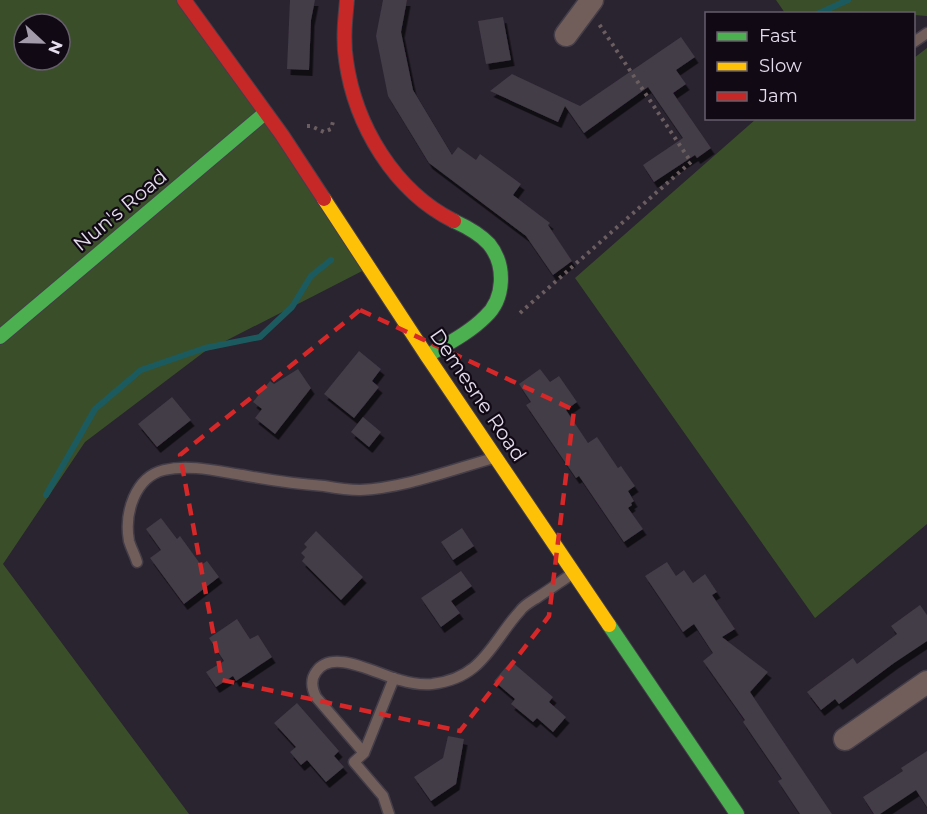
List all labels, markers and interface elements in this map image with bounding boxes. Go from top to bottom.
north arrow [12,12,72,72]
legend [705,12,915,120]
text: Fast [759,25,797,47]
text: N [44,38,67,57]
text: Slow [759,55,802,77]
text: Jam [758,85,798,107]
street label: Nun's Road [68,164,172,256]
street label: Demesne Road [425,324,531,466]

